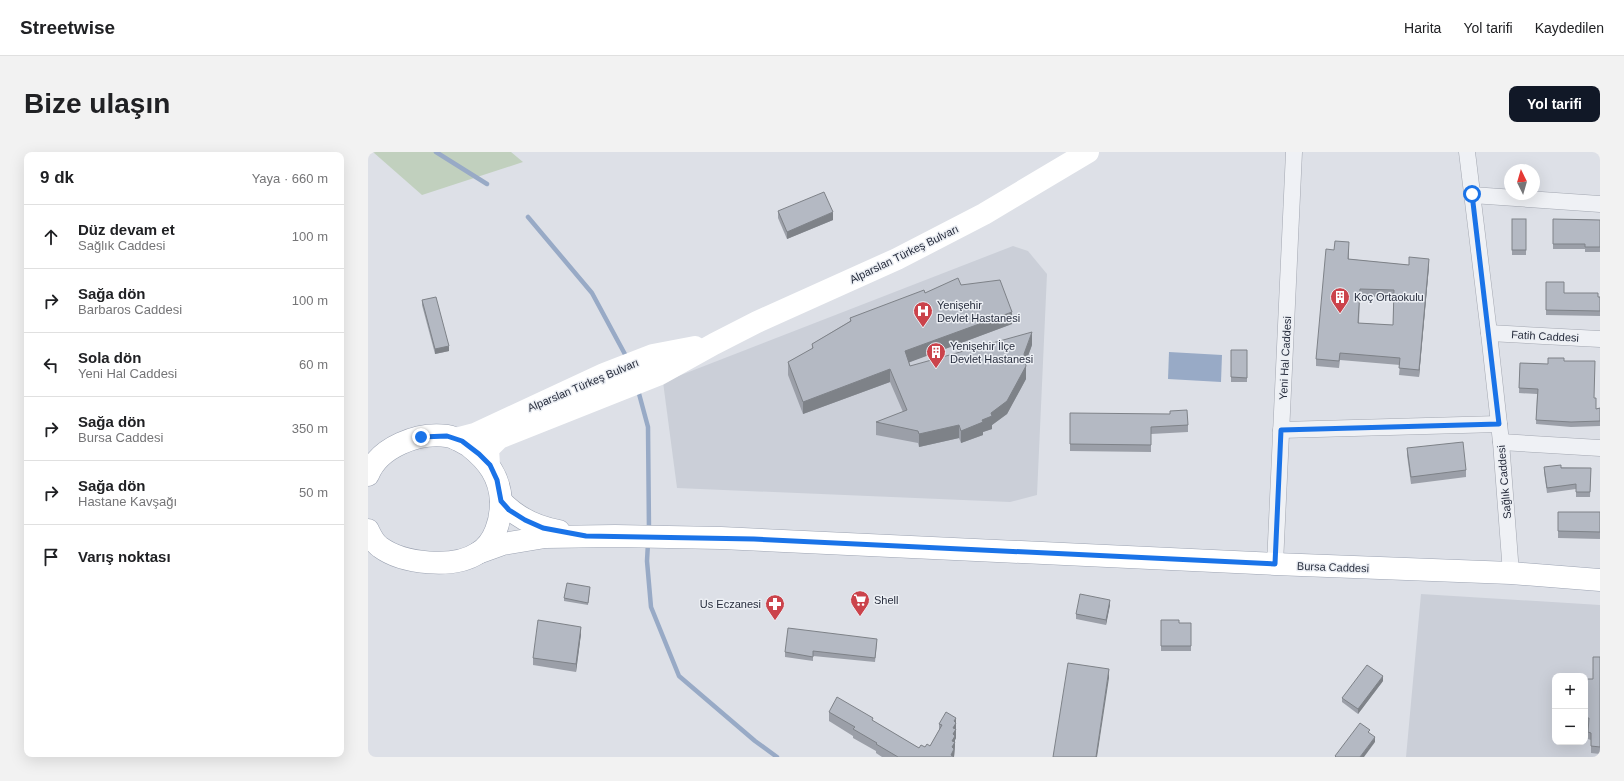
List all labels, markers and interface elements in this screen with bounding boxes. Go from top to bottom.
text: Streetwise [20,17,115,38]
text: Harita [1404,20,1441,36]
text: Yol tarifi [1463,20,1513,36]
text: Kaydedilen [1535,20,1604,36]
button: Yol tarifi [1509,86,1600,122]
text: Bize ulaşın [24,88,170,119]
north arrow [1504,164,1540,200]
text: 9 dk [40,168,74,187]
text: Yaya · 660 m [252,171,328,186]
route start [1463,185,1481,203]
text: Düz devam et [78,221,175,238]
street label: Alparslan Türkeş Bulvarı [848,222,960,286]
icon: ahead [40,226,62,248]
text: 100 m [292,229,328,244]
text: Sağlık Caddesi [78,238,165,253]
text: Sağa dön [78,285,146,302]
building icon: Koç Ortaokulu [1329,286,1351,314]
icon: right [40,290,62,312]
place label: Koç Ortaokulu [1354,291,1424,303]
text: 100 m [292,293,328,308]
place label: Yenişehir Devlet Hastanesi [937,299,1020,324]
hospital icon: Yenişehir Devlet Hastanesi [912,300,934,328]
text: Barbaros Caddesi [78,302,182,317]
street label: Yeni Hal Caddesi [1277,316,1293,400]
street label: Fatih Caddesi [1511,328,1579,344]
place label: Yenişehir İlçe Devlet Hastanesi [950,340,1033,365]
building icon: Yenişehir İlçe Devlet Hastanesi [925,341,947,369]
text: Sola dön [78,349,141,366]
icon: left [40,354,62,376]
street label: Alparslan Türkeş Bulvarı [526,356,640,414]
text: 60 m [299,357,328,372]
text: Yeni Hal Caddesi [78,366,177,381]
text: Sağa dön [78,413,146,430]
icon: right [40,418,62,440]
text: 350 m [292,421,328,436]
route end [412,428,430,446]
text: Bursa Caddesi [78,430,163,445]
street label: Sağlık Caddesi [1495,445,1513,519]
text: Sağa dön [78,477,146,494]
icon: right [40,482,62,504]
text: 50 m [299,485,328,500]
text: Hastane Kavşağı [78,494,177,509]
icon: arrive [40,546,62,568]
text: Varış noktası [78,548,171,565]
street label: Bursa Caddesi [1297,560,1369,574]
supermarket icon: Shell [849,589,871,617]
pharmacy icon: Us Eczanesi [764,593,786,621]
place label: Shell [874,594,898,606]
place label: Us Eczanesi [700,598,761,610]
map controls [1552,673,1588,745]
button: + [1552,673,1588,709]
button: − [1552,709,1588,745]

